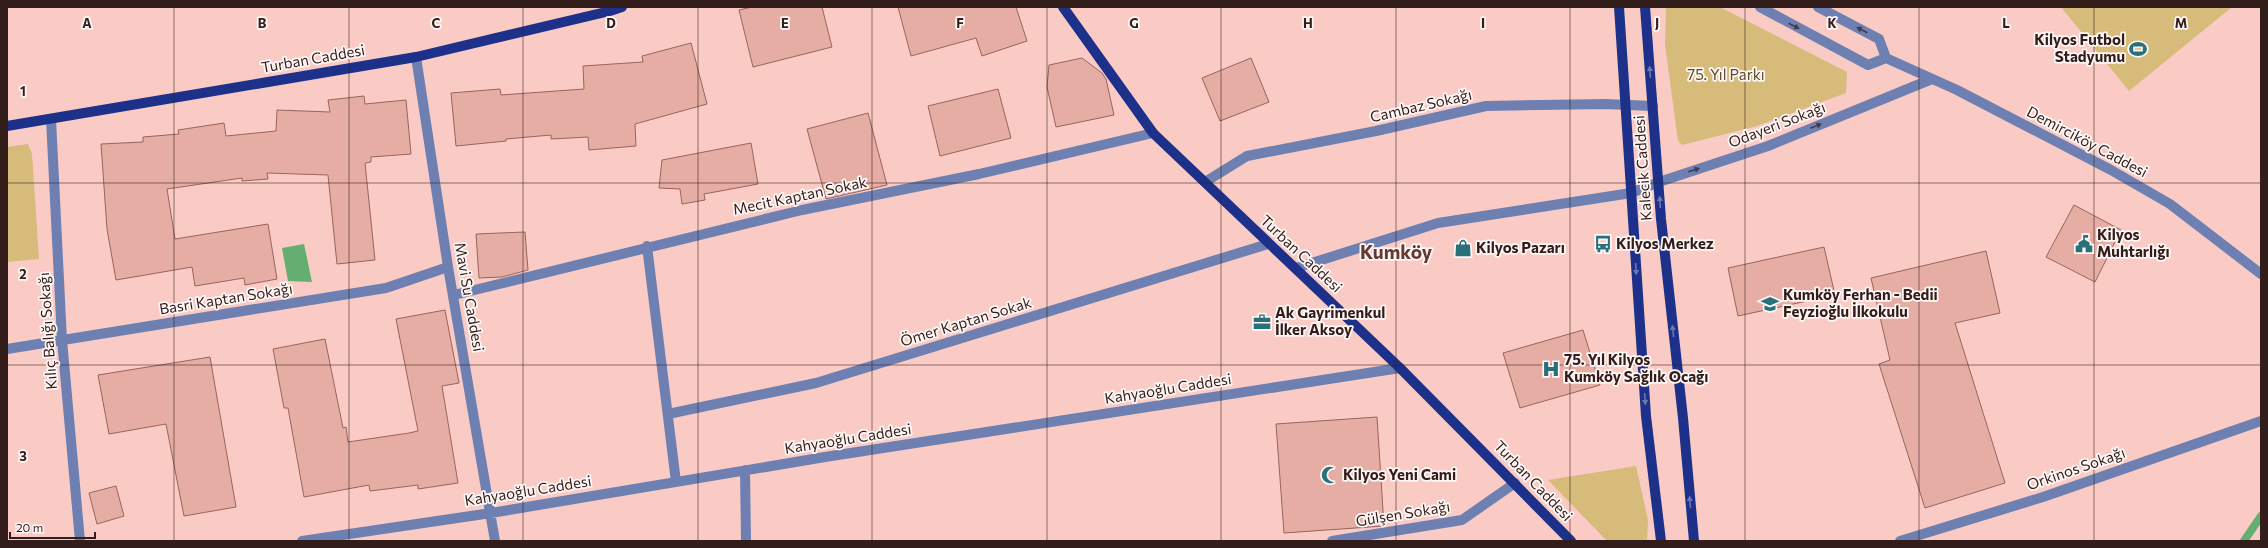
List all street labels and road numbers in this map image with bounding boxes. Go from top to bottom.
street label: Turban Caddesi [260,40,366,76]
street label: Cambaz Sokağı [1368,85,1473,125]
street label: Odayeri Sokağı [1726,97,1828,151]
street label: Demirciköy Caddesi [2024,102,2151,181]
street label: Kalecik Caddesi [1629,115,1655,222]
street label: Mecit Kaptan Sokak [731,172,868,218]
street label: Turban Caddesi [1257,211,1346,296]
street label: Mavi Su Caddesi [452,241,488,353]
street label: Kılıç Balığı Sokağı [34,272,60,390]
street label: Basri Kaptan Sokağı [158,279,294,317]
street label: Ömer Kaptan Sokak [898,293,1033,350]
street label: Kahyaoğlu Caddesi [1103,369,1232,407]
street label: Kahyaoğlu Caddesi [783,419,912,457]
street label: Turban Caddesi [1491,436,1577,524]
street label: Orkinos Sokağı [2024,443,2127,493]
street label: Kahyaoğlu Caddesi [463,471,592,509]
street label: Gülşen Sokağı [1354,497,1451,529]

